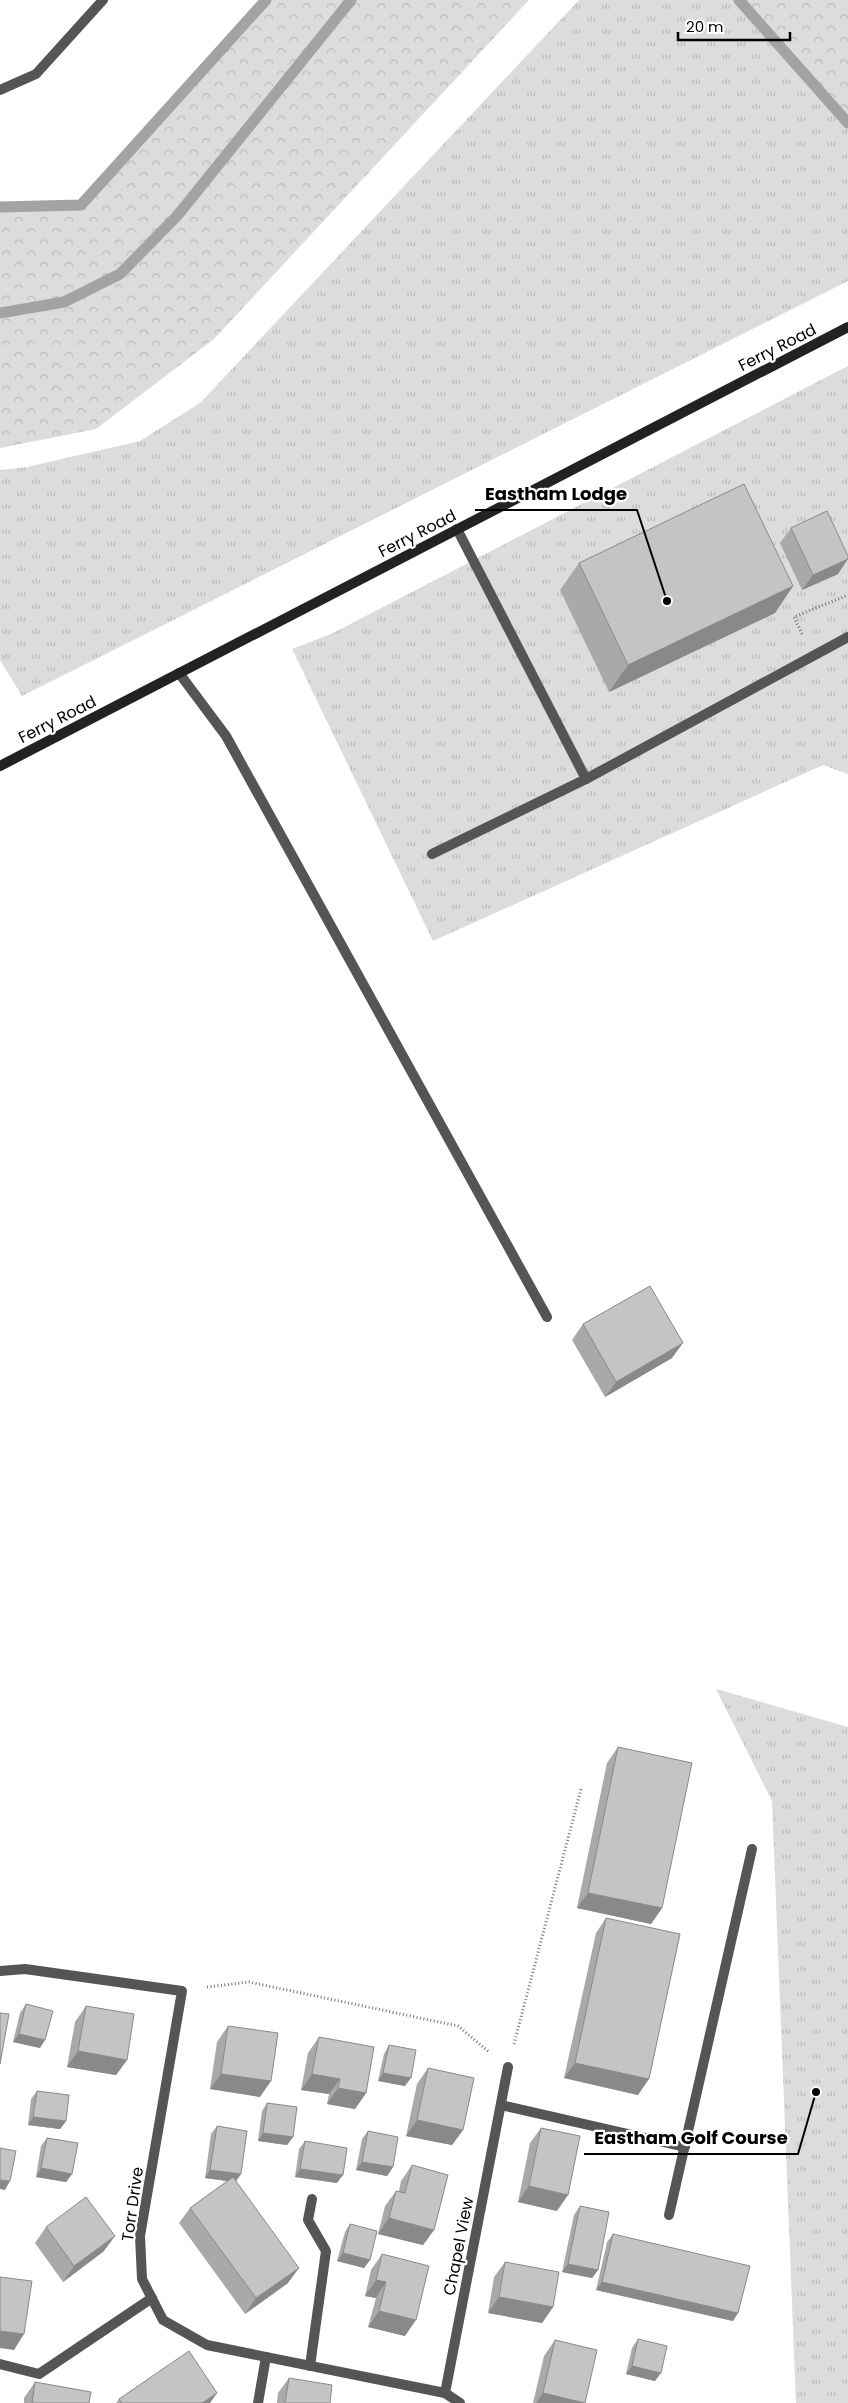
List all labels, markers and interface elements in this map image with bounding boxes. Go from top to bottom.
scale bar [678,10,790,42]
text: 20 m [686,16,724,37]
street label: Ferry Road [734,318,820,377]
callout: Eastham Lodge [475,477,637,510]
text: Eastham Lodge [485,481,627,506]
street label: Ferry Road [374,504,460,563]
street label: Ferry Road [14,690,100,749]
callout: Eastham Golf Course [584,2121,798,2154]
text: Eastham Golf Course [594,2125,788,2150]
street label: Torr Drive [116,2165,149,2243]
street label: Chapel View [438,2195,479,2297]

